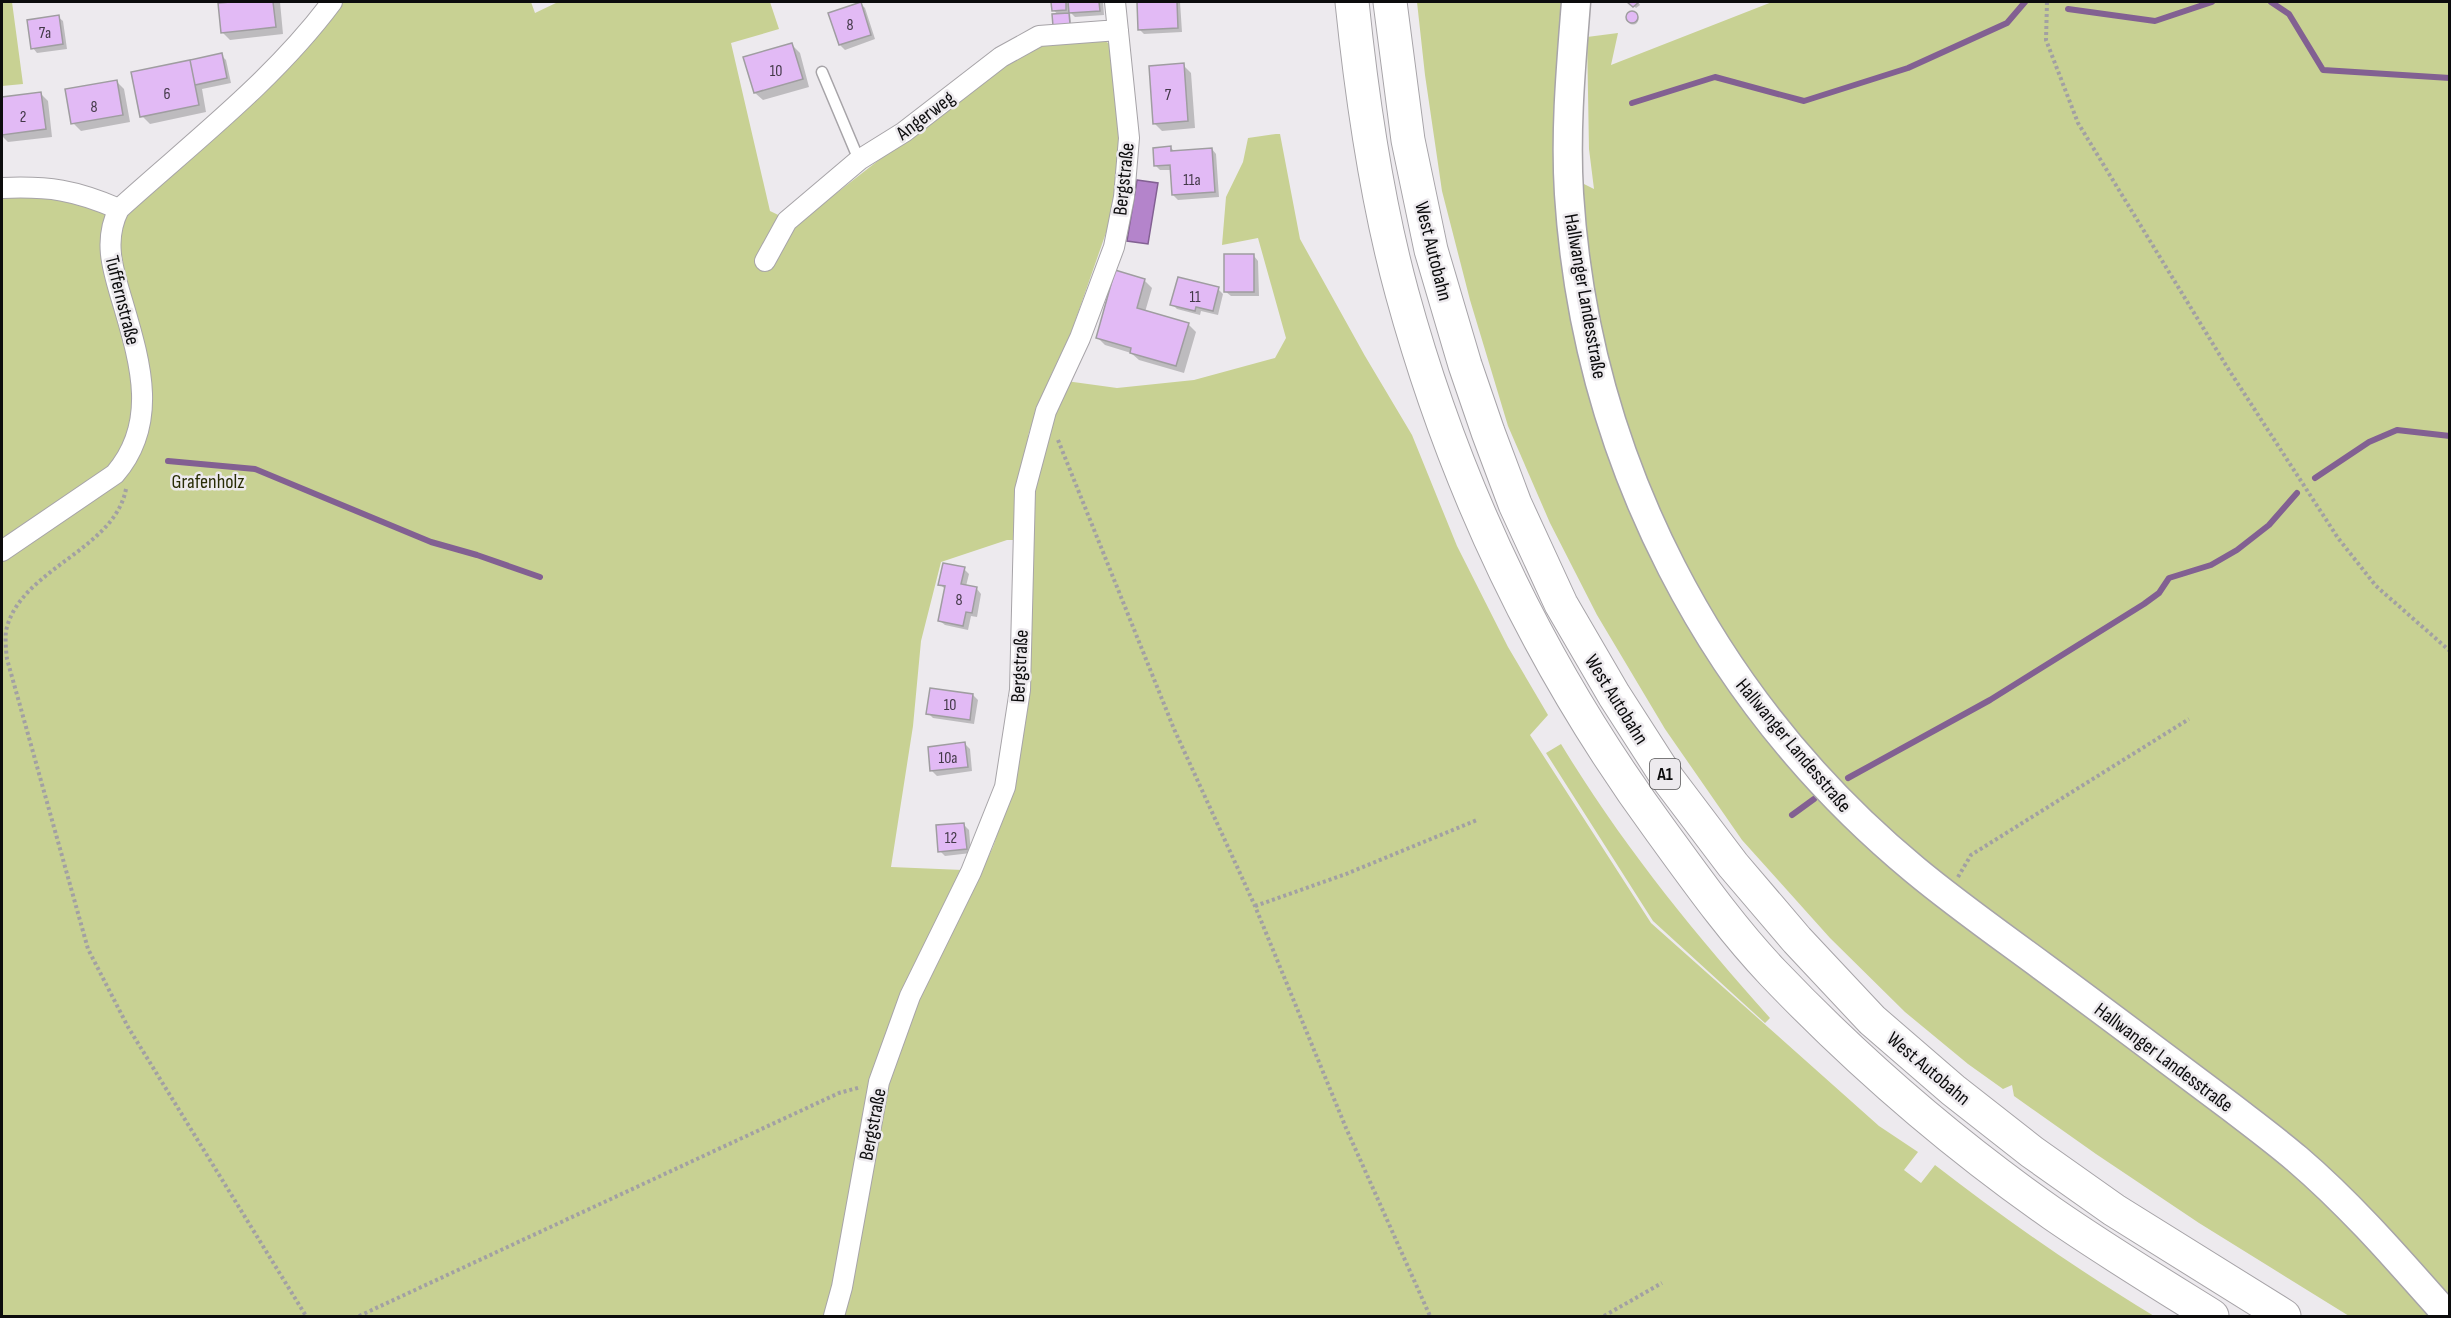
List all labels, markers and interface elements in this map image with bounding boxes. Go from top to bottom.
house number: 8 [846,16,854,35]
house number: 7a [39,24,51,43]
house number: 10 [770,62,782,81]
house number: 6 [163,85,171,104]
street label: Angerweg [891,86,959,146]
house number: 7 [1165,86,1172,105]
house number: 8 [90,98,98,117]
house number: 2 [20,108,26,127]
street label: Bergstraße [1108,142,1140,217]
house number: 11a [1183,171,1201,190]
street label: West Autobahn [1409,199,1457,303]
street label: Hallwanger Landesstraße [1559,212,1611,381]
street label: Tuffernstraße [99,253,145,347]
house number: 11 [1189,288,1201,307]
park label: Grafenholz [172,470,244,494]
house number: 8 [955,591,963,610]
street label: Bergstraße [1006,629,1034,703]
street label: West Autobahn [1579,650,1653,749]
street label: Hallwanger Landesstraße [1730,674,1856,817]
house number: 10 [944,696,956,715]
house number: 10a [939,749,957,768]
road number: A1 [1650,759,1680,789]
house number: 12 [945,829,957,848]
street label: Hallwanger Landesstraße [2089,998,2237,1118]
street label: West Autobahn [1882,1027,1975,1111]
street label: Bergstraße [854,1086,892,1162]

